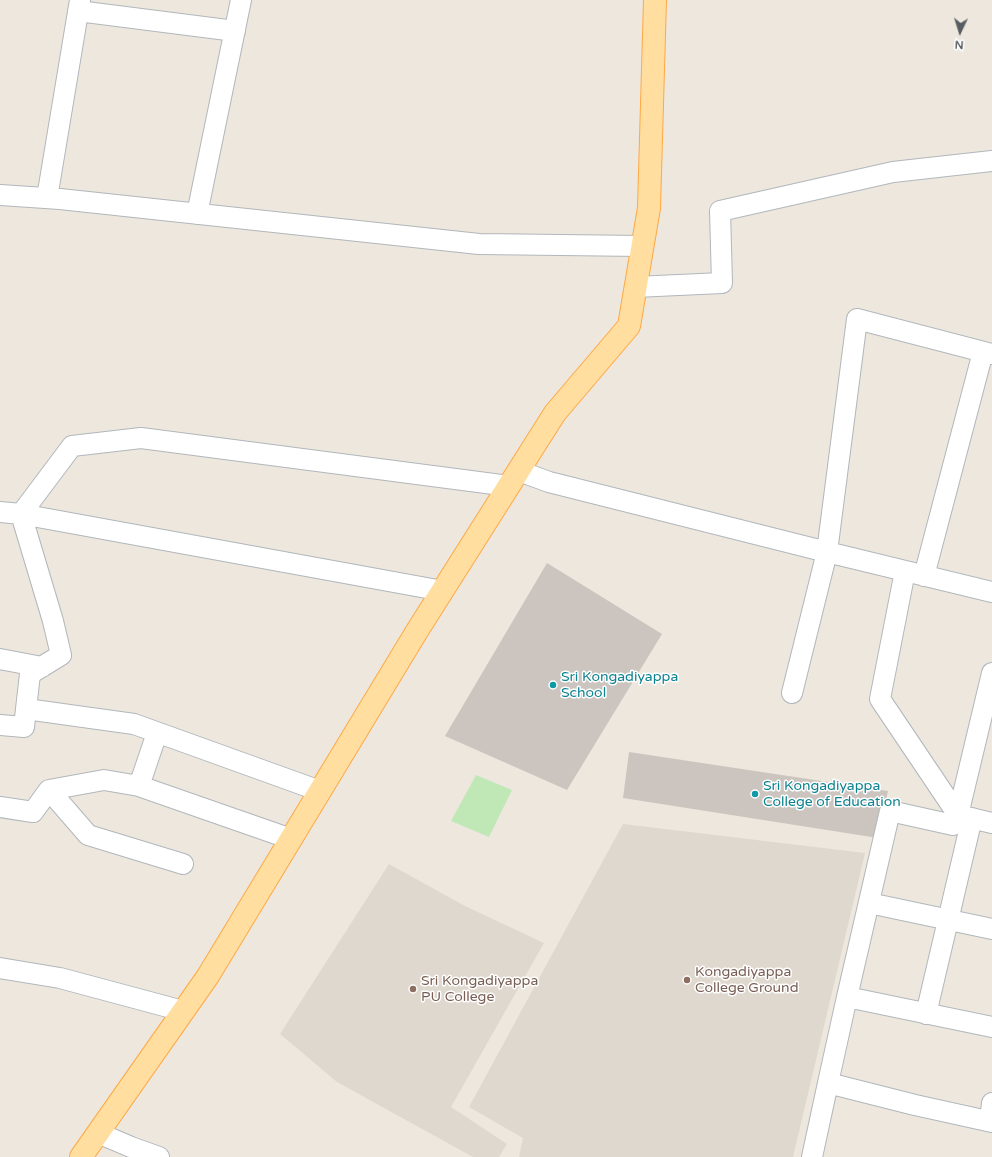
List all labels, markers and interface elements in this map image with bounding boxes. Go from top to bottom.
north arrow [940,12,980,52]
text: N [954,38,964,51]
place label: Sri Kongadiyappa School [561,669,678,702]
marker: Sri Kongadiyappa School [548,680,558,690]
place label: Sri Kongadiyappa College of Education [763,778,901,810]
marker: Sri Kongadiyappa College of Education [750,789,760,799]
place label: Kongadiyappa College Ground [695,964,798,996]
place label: Sri Kongadiyappa PU College [421,973,538,1006]
marker: Kongadiyappa College Ground [682,975,692,985]
marker: Sri Kongadiyappa PU College [408,984,418,994]

